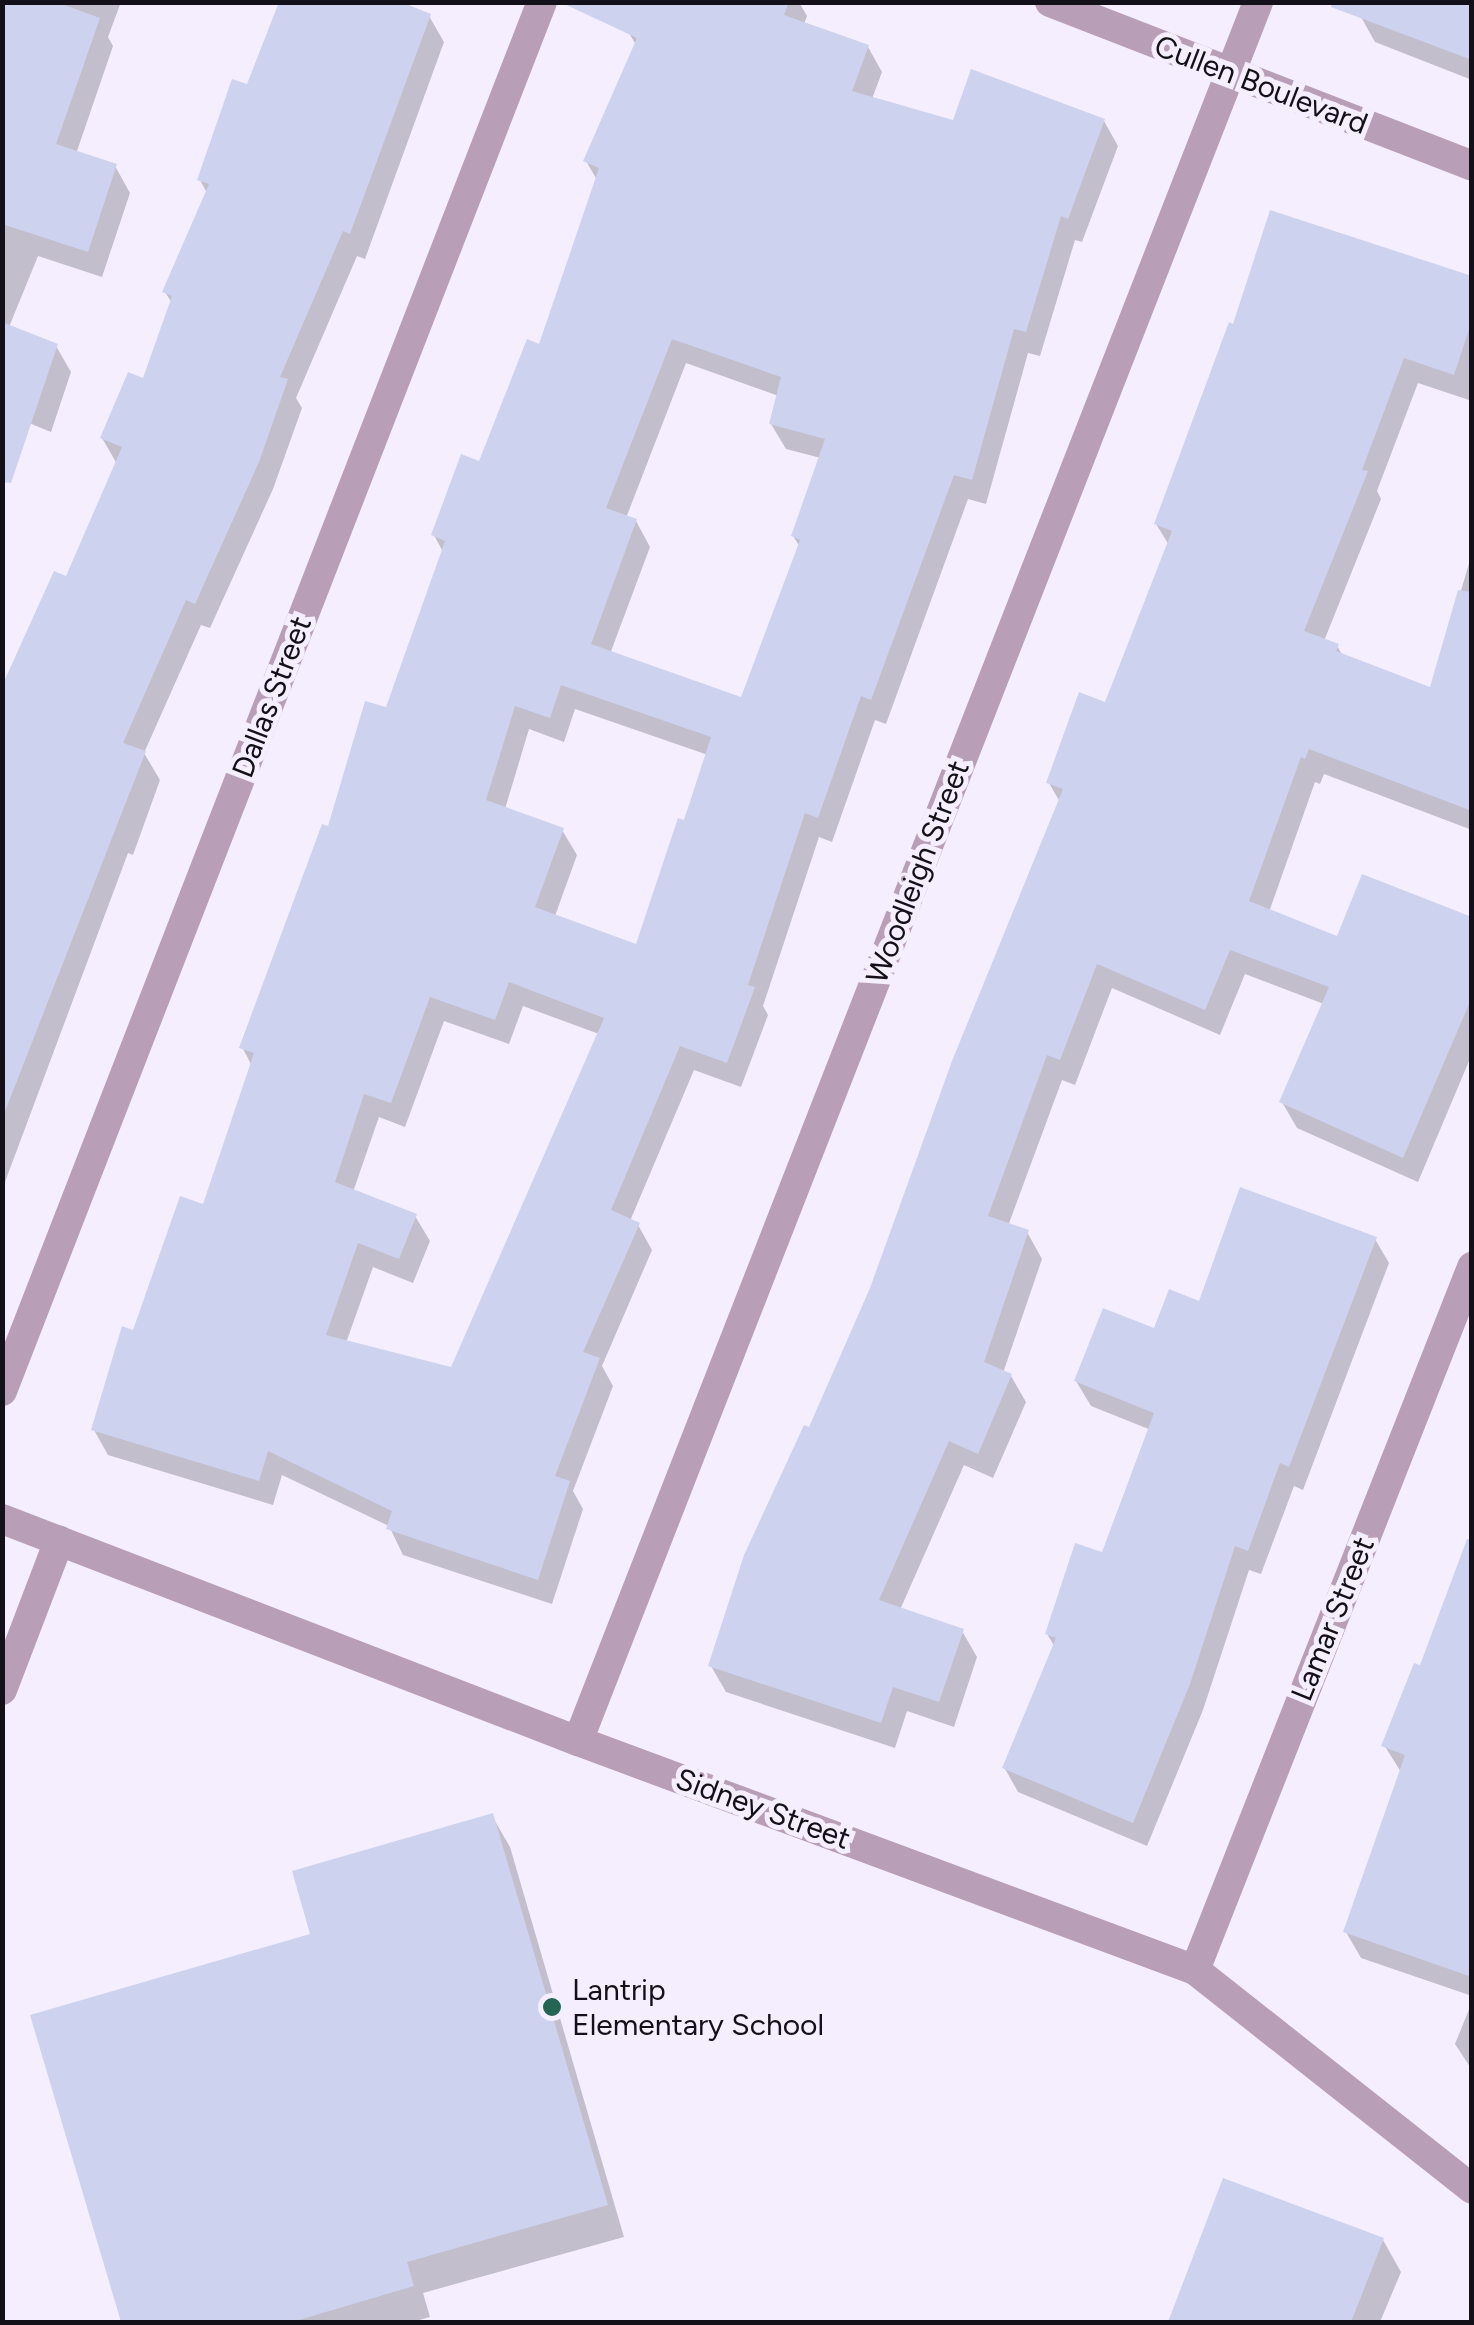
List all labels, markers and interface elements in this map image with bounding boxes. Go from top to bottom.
street label: Cullen Boulevard [1149,28,1373,142]
street label: Dallas Street [225,611,319,783]
street label: Woodleigh Street [859,756,977,988]
street label: Lamar Street [1284,1532,1382,1706]
street label: Sidney Street [671,1761,855,1857]
place label: Lantrip Elementary School [572,1972,824,2042]
marker: Lantrip Elementary School [541,1996,563,2018]

